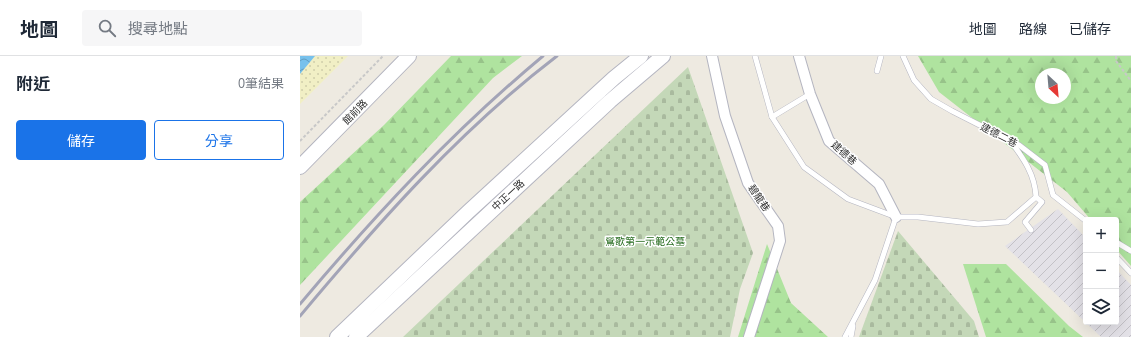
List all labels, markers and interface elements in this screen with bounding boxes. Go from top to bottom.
search box [82,10,362,46]
text: 地圖 [20,17,58,41]
icon: search [96,17,118,39]
text: 搜尋地點 [128,19,188,38]
text: 地圖 [969,20,997,38]
text: 路線 [1019,20,1047,38]
text: 已儲存 [1069,20,1111,38]
north arrow [1035,68,1071,104]
text: 附近 [16,73,50,95]
text: 0筆結果 [238,75,284,92]
street label: 館前路 [340,97,370,127]
button: 儲存 [16,120,146,160]
button: 分享 [154,120,284,160]
street label: 建德二巷 [978,120,1020,150]
street label: 建德巷 [828,138,860,168]
street label: 中正一路 [489,177,527,213]
street label: 碧龍巷 [745,182,773,214]
map controls [1083,217,1119,325]
button: + [1083,217,1119,253]
park label: 鶯歌第一示範公墓 [605,235,685,248]
button: − [1083,253,1119,289]
button: layers [1083,289,1119,325]

